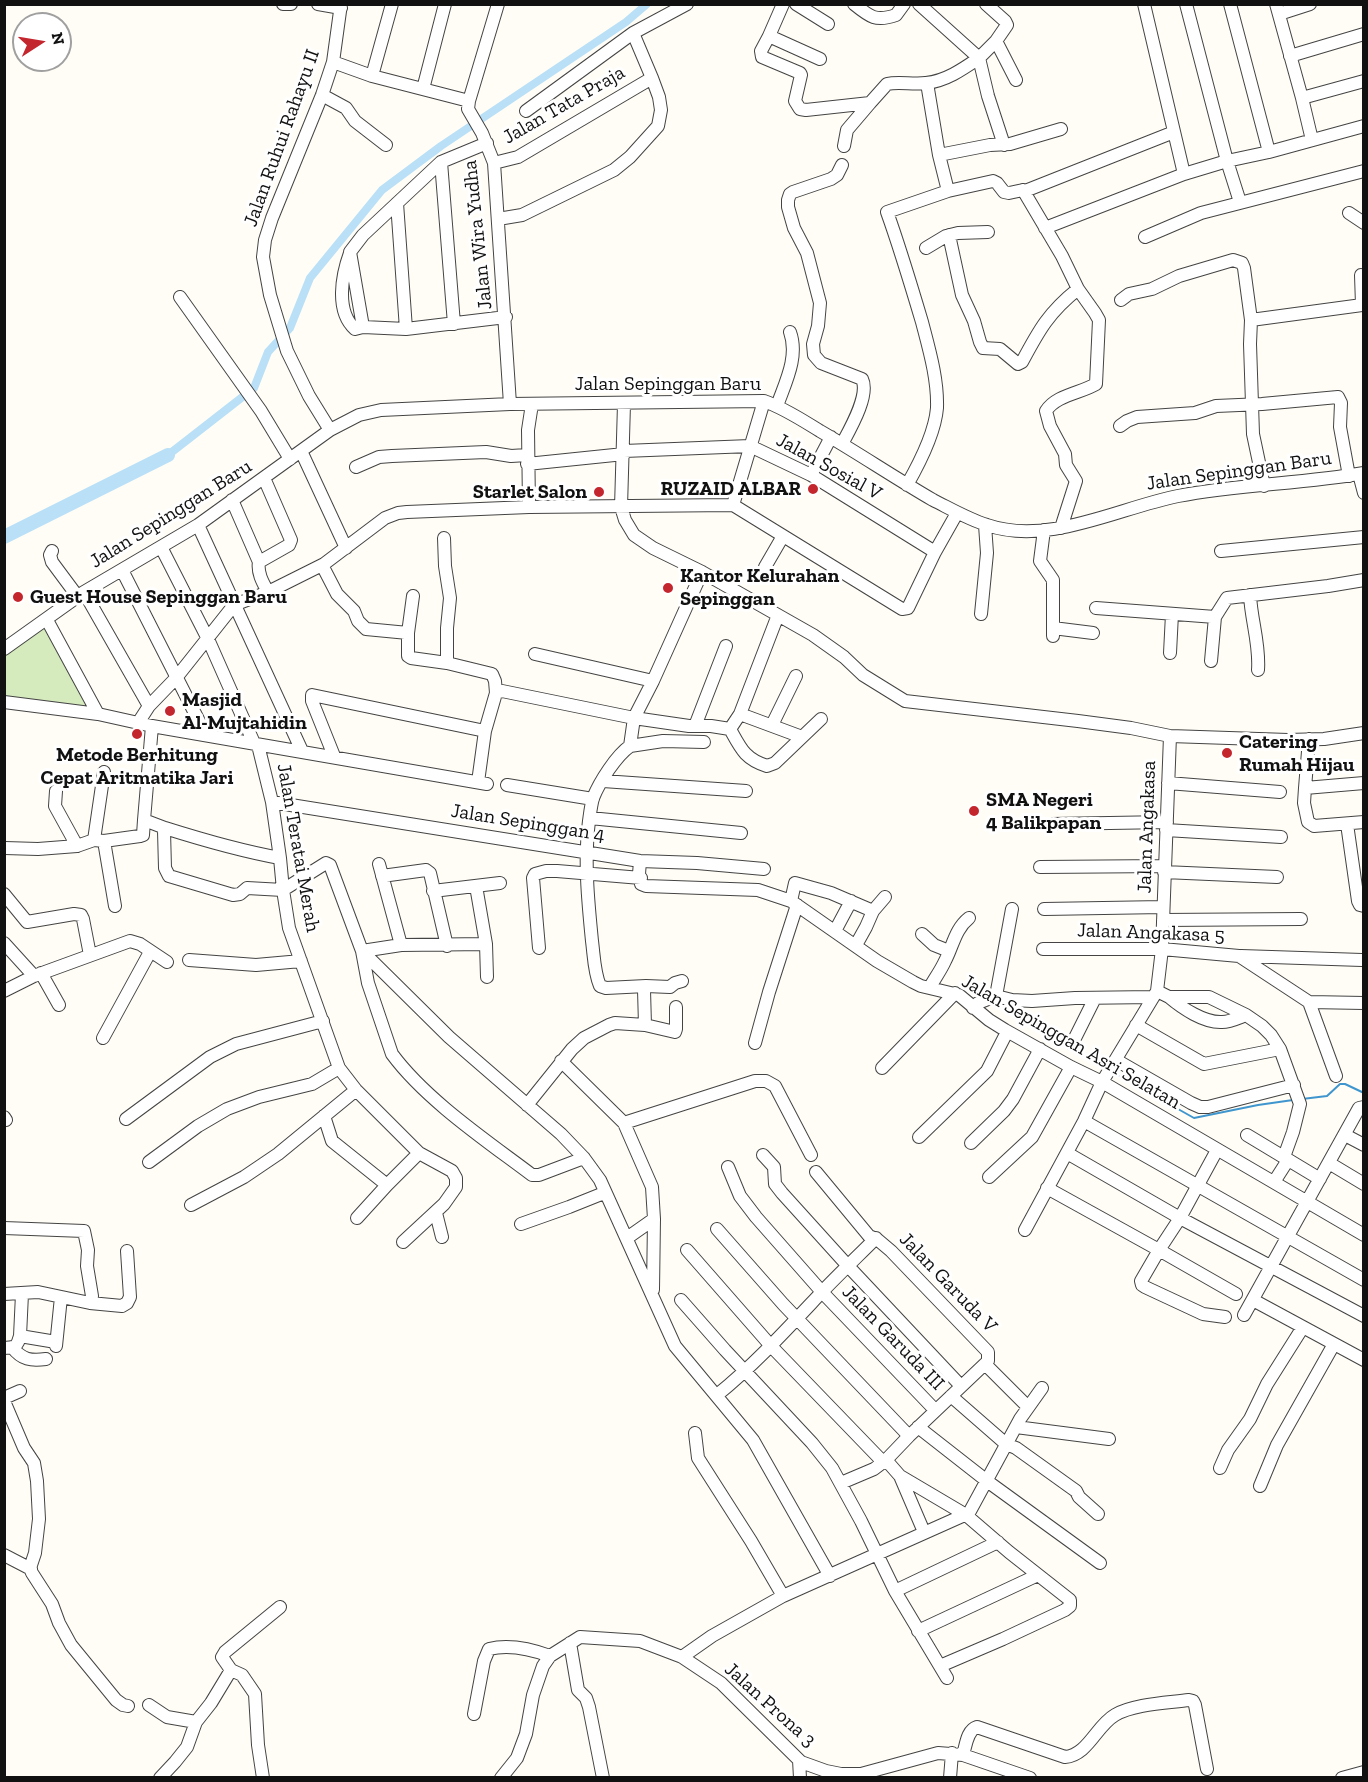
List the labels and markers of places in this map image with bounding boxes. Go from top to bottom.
place label: RUZAID ALBAR [661,477,801,501]
place label: Starlet Salon [473,480,587,504]
marker: RUZAID ALBAR [806,482,820,496]
marker: Starlet Salon [592,485,606,499]
place label: Kantor Kelurahan Sepinggan [680,564,839,611]
marker: Kantor Kelurahan Sepinggan [661,581,675,595]
place label: Guest House Sepinggan Baru [30,585,287,609]
marker: Guest House Sepinggan Baru [11,590,25,604]
place label: Masjid Al-Mujtahidin [182,688,307,735]
marker: Masjid Al-Mujtahidin [163,704,177,718]
marker: Metode Berhitung Cepat Aritmatika Jari [130,727,144,741]
place label: Catering Rumah Hijau [1239,730,1355,777]
place label: Metode Berhitung Cepat Aritmatika Jari [41,743,233,790]
marker: Catering Rumah Hijau [1220,746,1234,760]
place label: SMA Negeri 4 Balikpapan [986,788,1101,835]
marker: SMA Negeri 4 Balikpapan [967,804,981,818]

